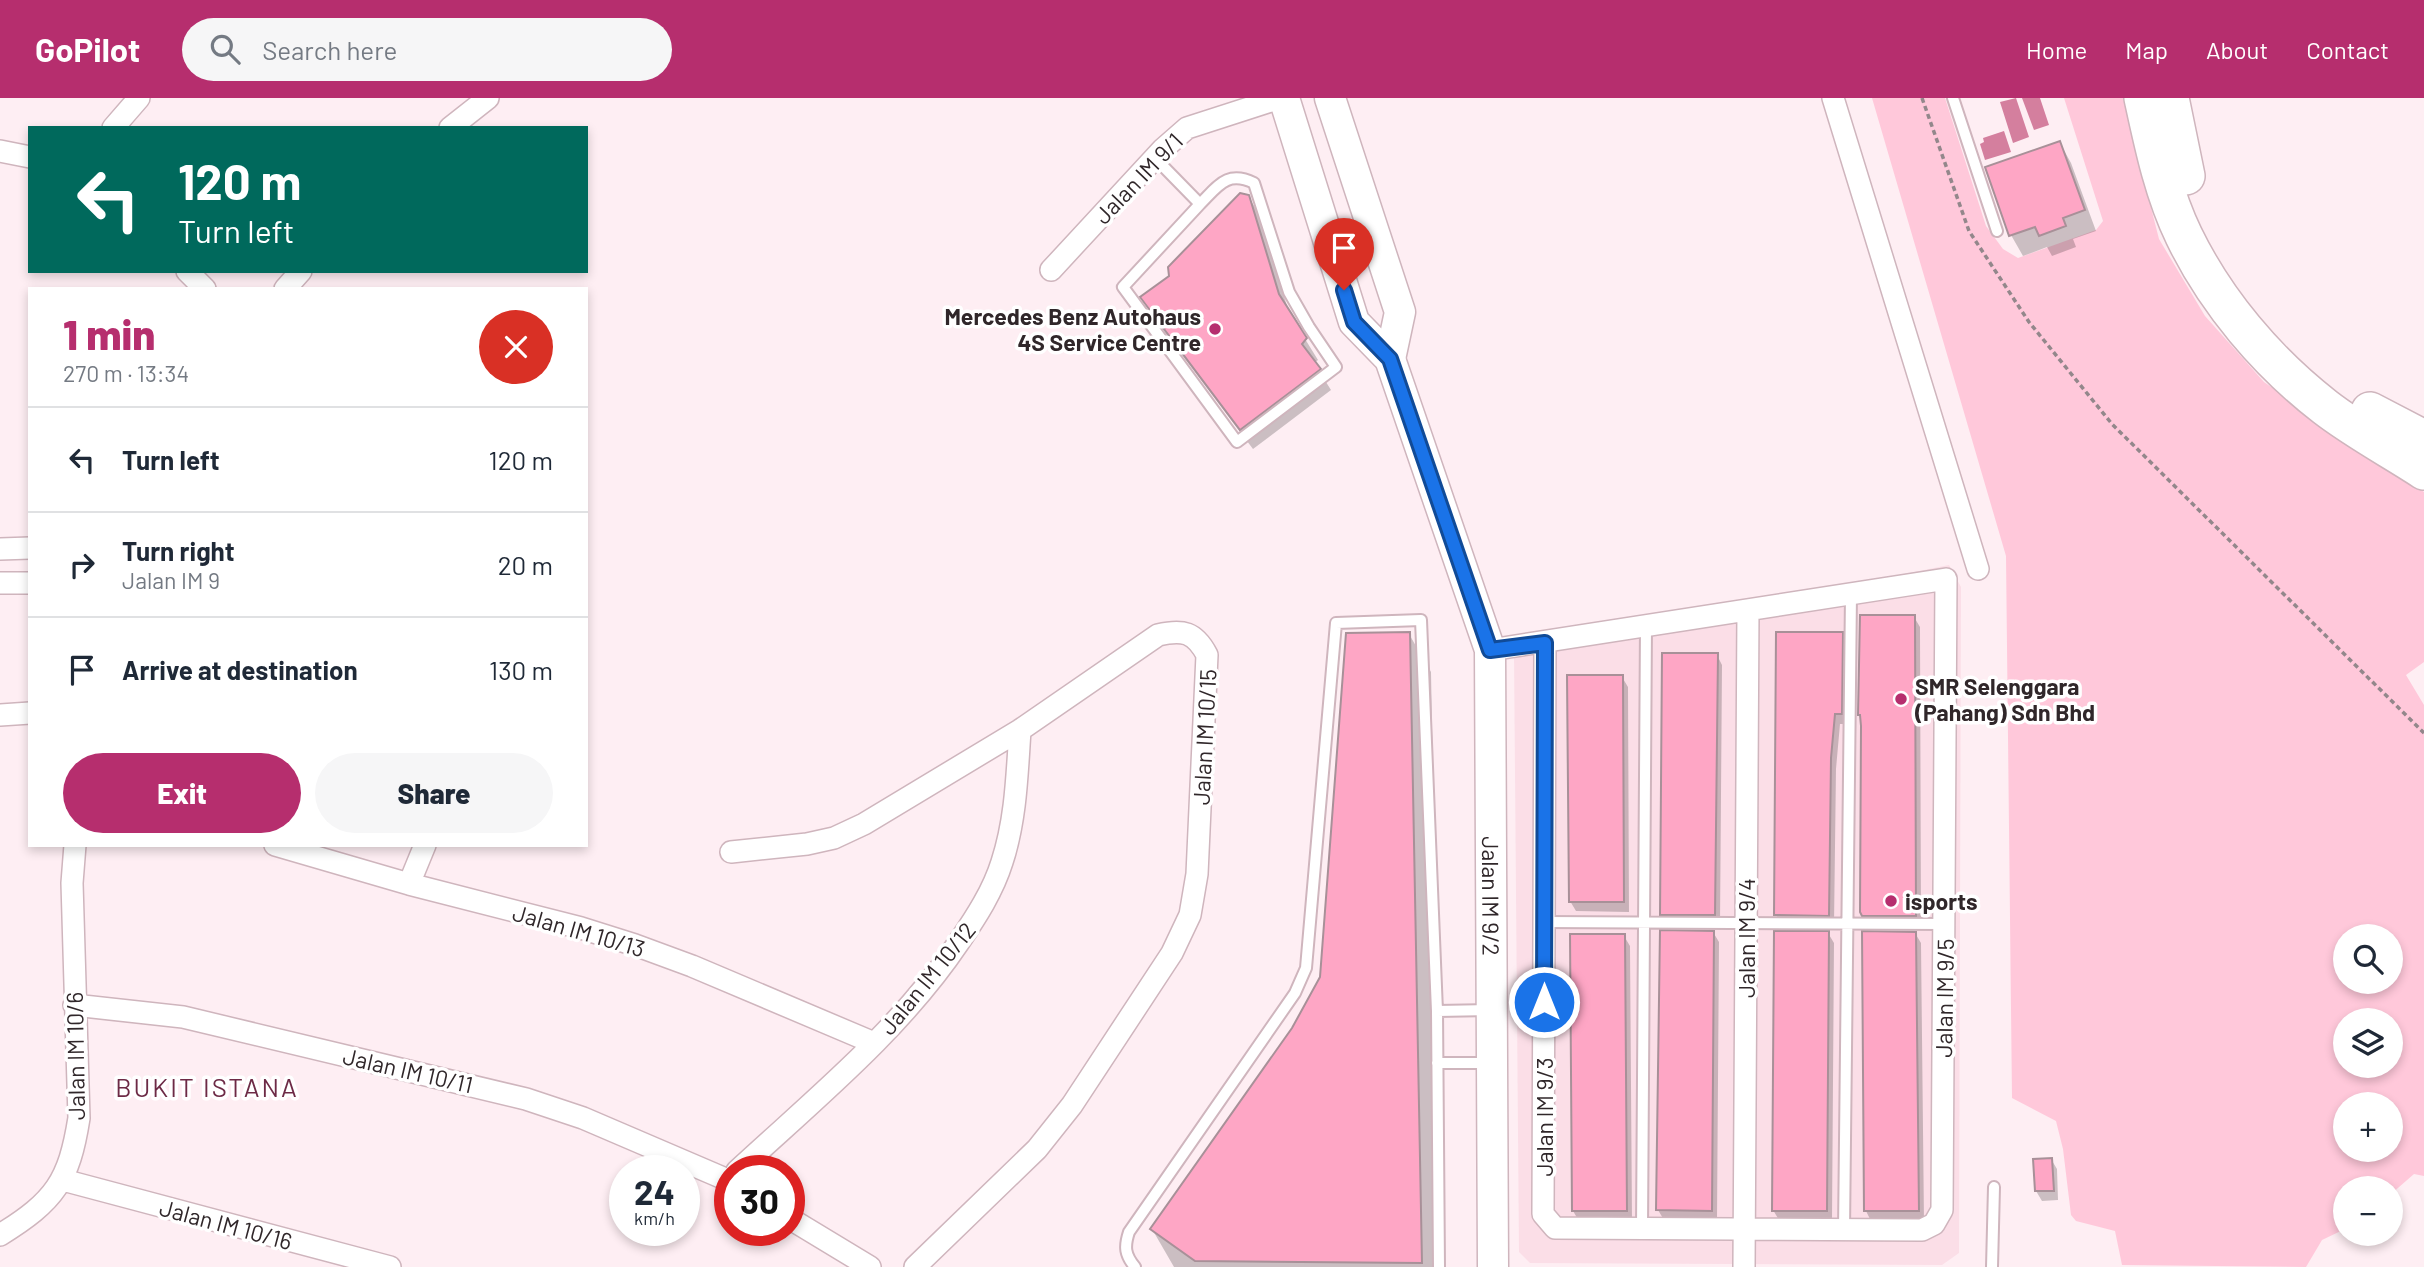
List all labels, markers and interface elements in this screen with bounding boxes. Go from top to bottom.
search box [182,18,672,81]
text: GoPilot [35,29,140,69]
icon: search [206,30,244,68]
text: Search here [262,34,397,65]
text: Home [2026,35,2087,64]
text: Map [2125,35,2168,64]
text: About [2206,35,2268,64]
text: Contact [2306,35,2389,64]
street label: Jalan IM 9/1 [1088,127,1188,229]
text: 120 m [178,151,301,210]
icon: left [63,154,154,245]
text: Turn left [178,211,295,249]
pin [1314,218,1374,290]
icon: arrive [1325,229,1363,267]
place label: Mercedes Benz Autohaus 4S Service Centre [944,302,1201,356]
text: 1 min [63,308,155,358]
button: close [479,310,553,384]
marker: Mercedes Benz Autohaus 4S Service Centre [1207,321,1223,337]
text: 270 m · 13:34 [63,359,189,387]
icon: left [63,441,101,479]
text: Turn left [122,444,220,475]
text: 120 m [489,444,553,475]
text: Turn right [122,535,235,566]
icon: right [63,546,101,584]
text: 20 m [498,549,553,580]
text: Jalan IM 9 [122,566,220,594]
icon: arrive [63,651,101,689]
text: Arrive at destination [122,654,358,685]
text: 130 m [489,654,553,685]
street label: Jalan IM 10/15 [1186,668,1222,806]
place label: SMR Selenggara (Pahang) Sdn Bhd [1914,672,2095,726]
marker: SMR Selenggara (Pahang) Sdn Bhd [1893,691,1909,707]
button: Exit [63,753,301,833]
button: Share [315,753,553,833]
street label: Jalan IM 9/2 [1477,836,1505,956]
street label: Jalan IM 9/4 [1732,878,1760,998]
place label: isports [1905,887,1977,915]
marker: isports [1883,893,1899,909]
street label: Jalan IM 10/13 [510,898,648,962]
street label: Jalan IM 10/12 [873,916,981,1040]
map controls [2333,924,2403,1246]
button: search [2333,924,2403,994]
street label: Jalan IM 9/5 [1929,938,1959,1058]
position arrow [1507,965,1581,1039]
street label: Jalan IM 10/6 [60,992,90,1120]
button: layers [2333,1008,2403,1078]
street label: Jalan IM 10/11 [340,1041,476,1099]
street label: Jalan IM 9/3 [1530,1057,1558,1177]
district label: BUKIT ISTANA [115,1071,299,1102]
button: + [2333,1092,2403,1162]
speed limit sign: 30 [714,1155,805,1246]
text: 24 [634,1170,675,1212]
button: − [2333,1176,2403,1246]
street label: Jalan IM 10/16 [157,1193,295,1255]
text: km/h [634,1207,675,1229]

